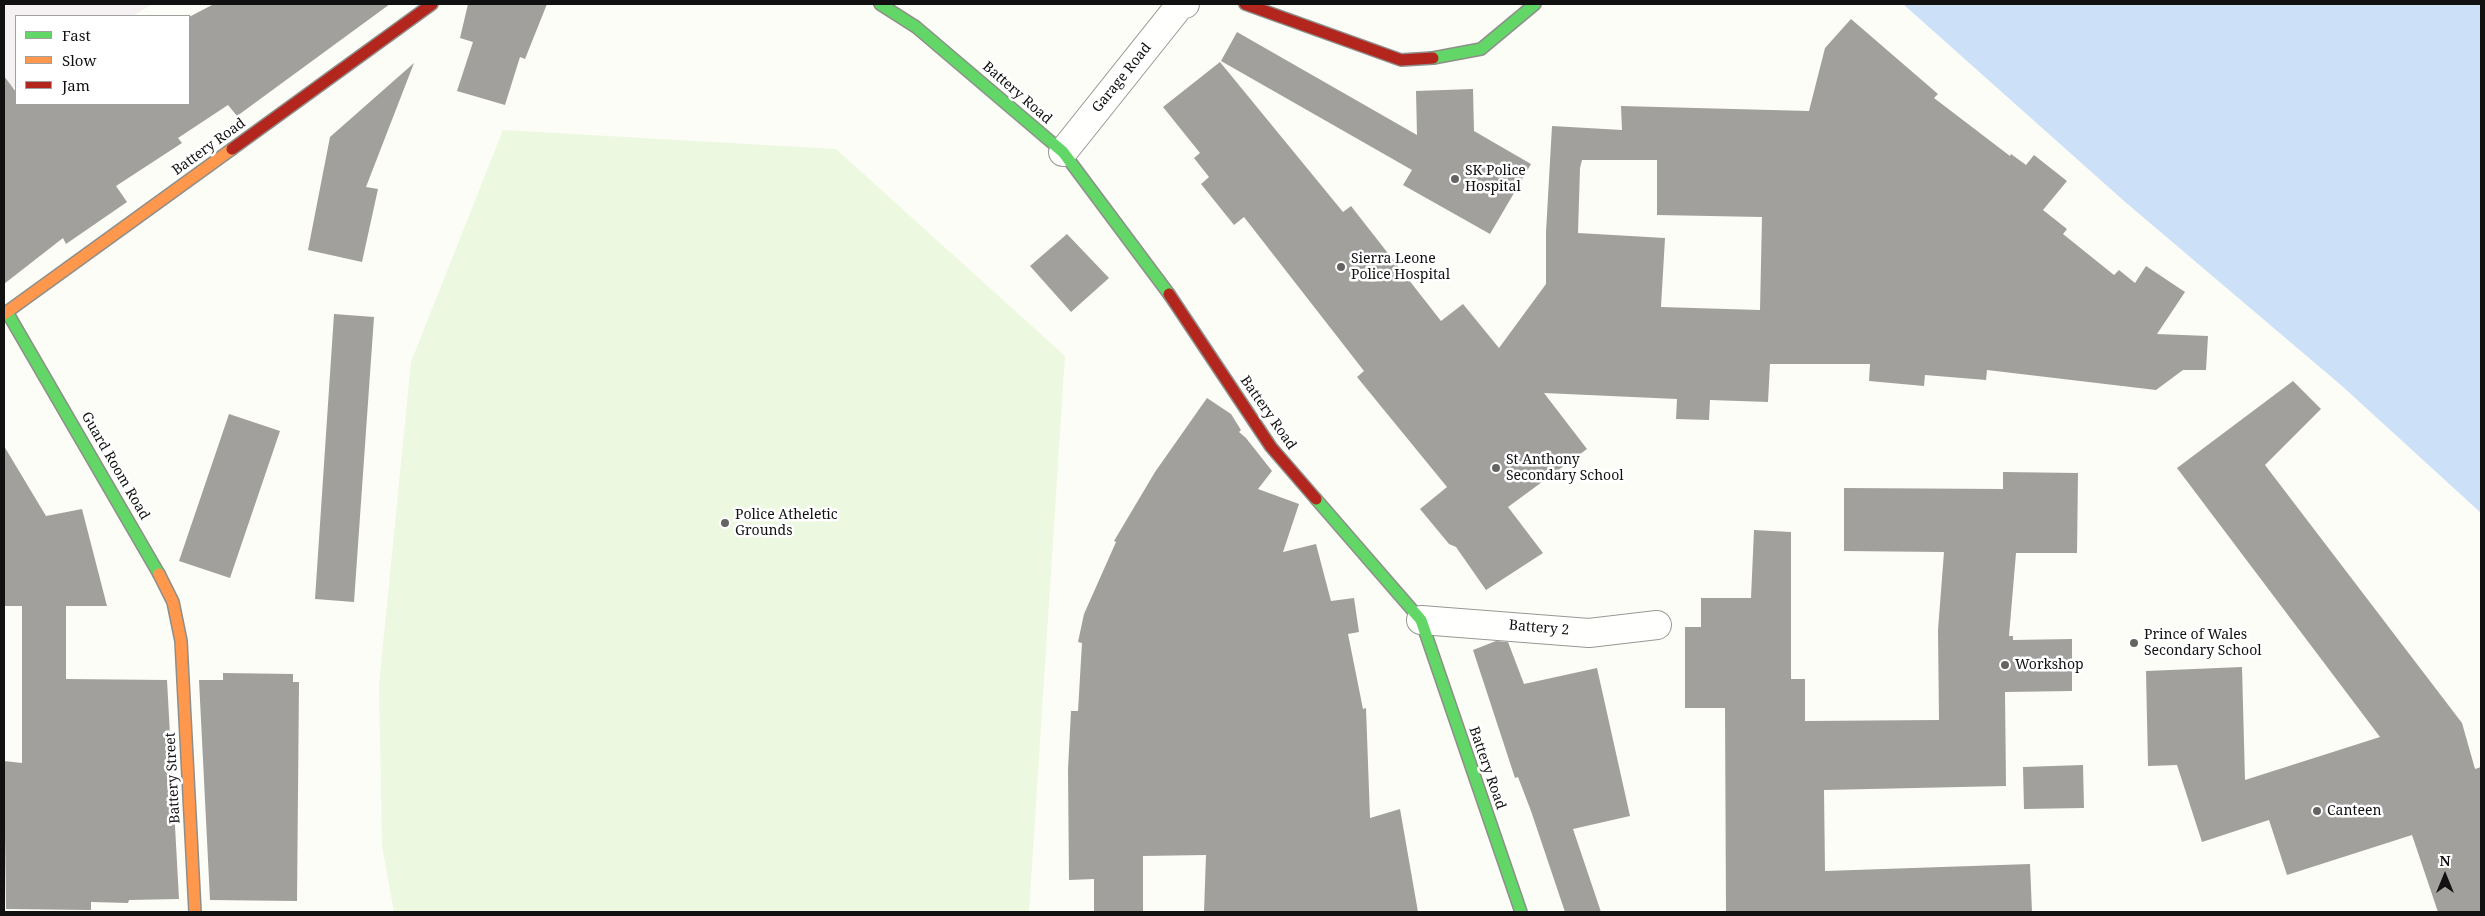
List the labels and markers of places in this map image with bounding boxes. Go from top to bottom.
place label: SK Police Hospital [1465,163,1526,196]
marker: SK Police Hospital [1449,173,1461,185]
place label: Sierra Leone Police Hospital [1351,251,1450,284]
marker: Sierra Leone Police Hospital [1335,261,1347,273]
place label: St Anthony Secondary School [1506,452,1624,484]
marker: St Anthony Secondary School [1490,462,1502,474]
place label: Police Atheletic Grounds [735,507,838,540]
marker: Police Atheletic Grounds [719,517,731,529]
place label: Prince of Wales Secondary School [2144,627,2262,660]
marker: Prince of Wales Secondary School [2128,637,2140,649]
place label: Workshop [2015,657,2084,673]
marker: Workshop [1999,659,2011,671]
place label: Canteen [2327,803,2381,819]
marker: Canteen [2311,805,2323,817]

